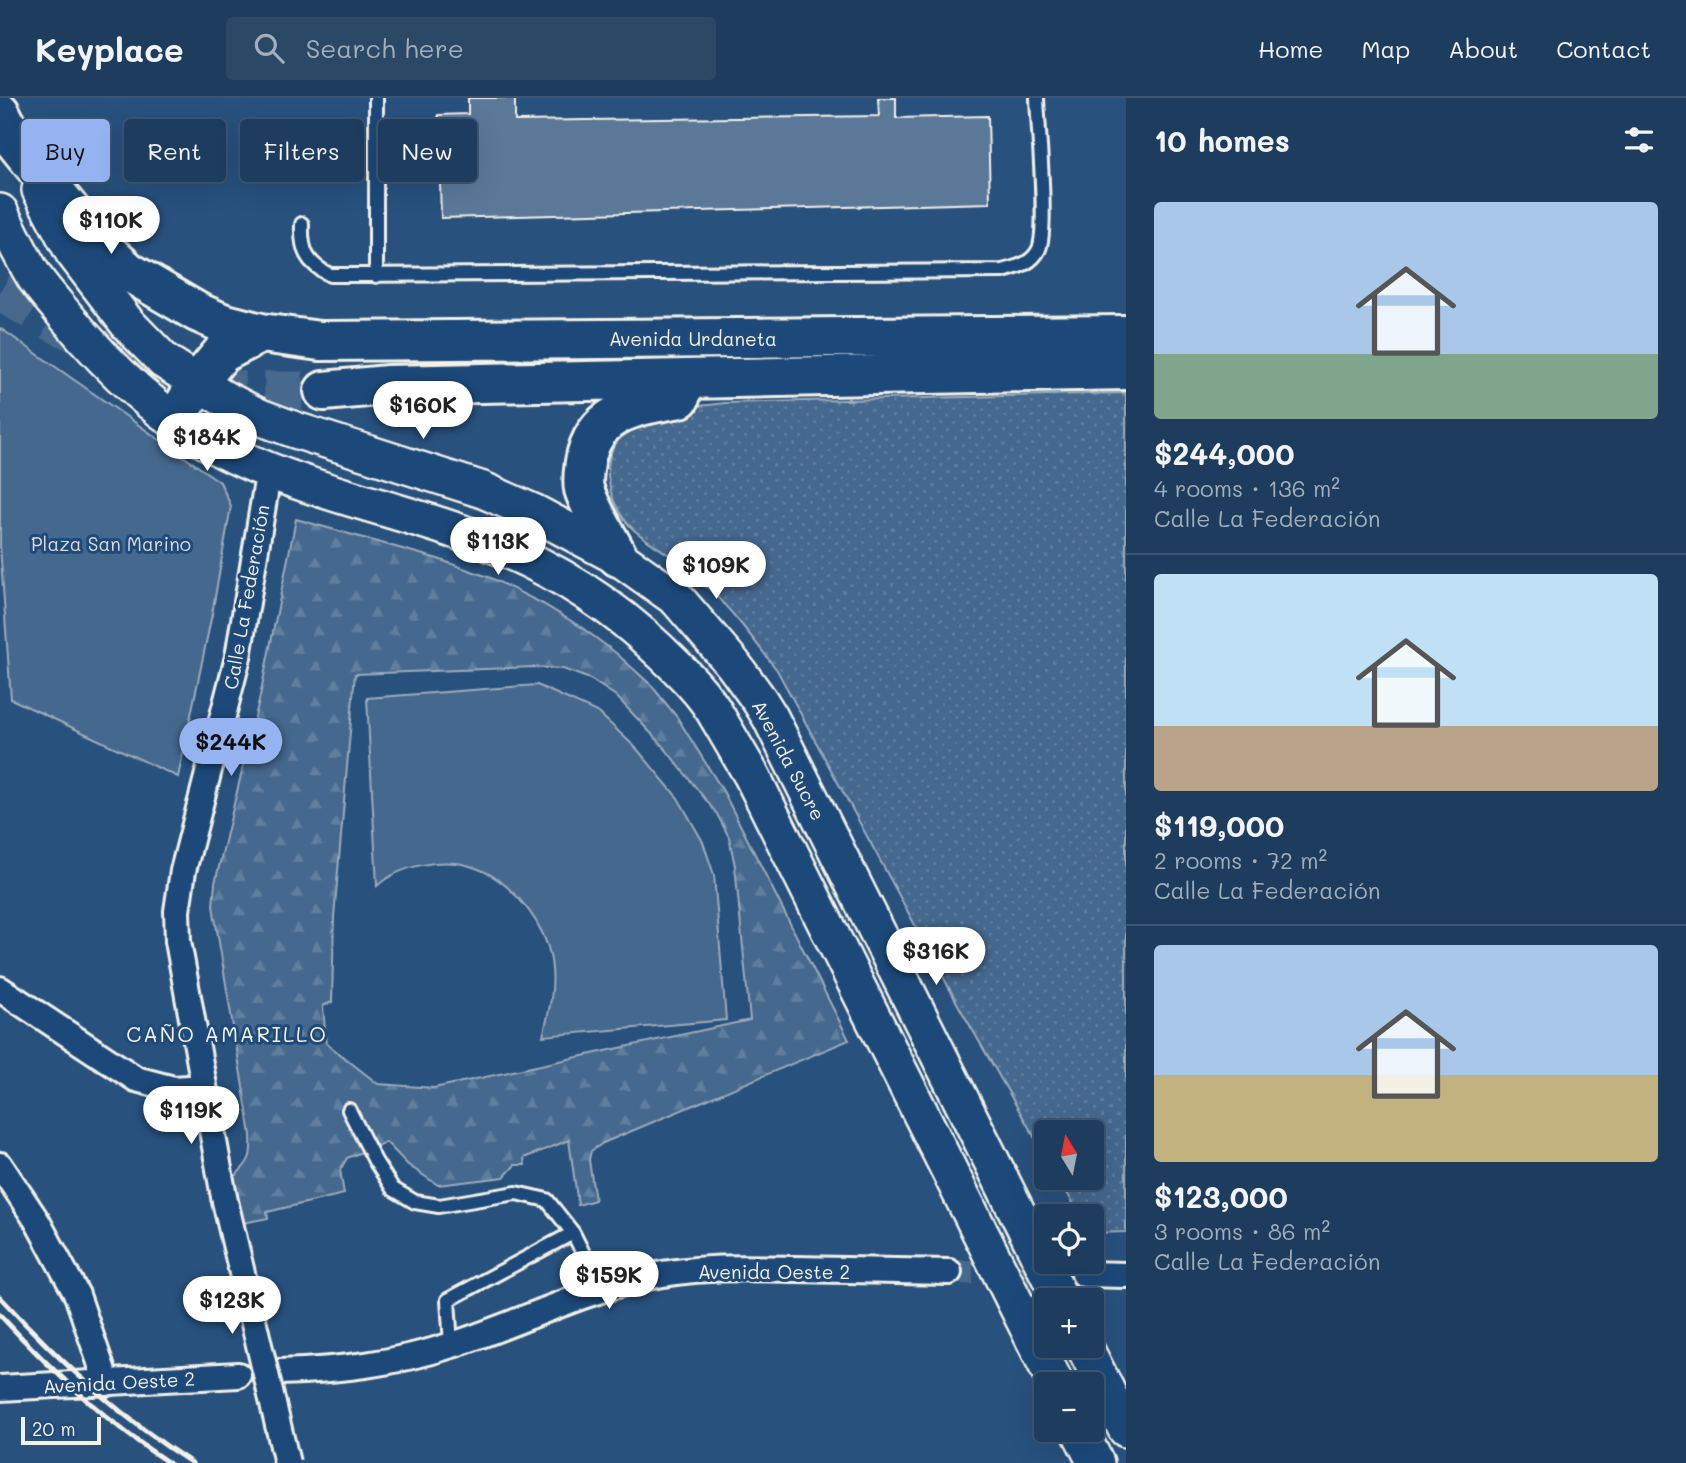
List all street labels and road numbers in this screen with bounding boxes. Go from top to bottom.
street label: Avenida Urdaneta [609,326,777,351]
street label: Calle La Federación [217,503,275,691]
street label: Avenida Sucre [747,695,831,825]
street label: Avenida Oeste 2 [698,1259,850,1284]
street label: Avenida Oeste 2 [42,1366,196,1398]

